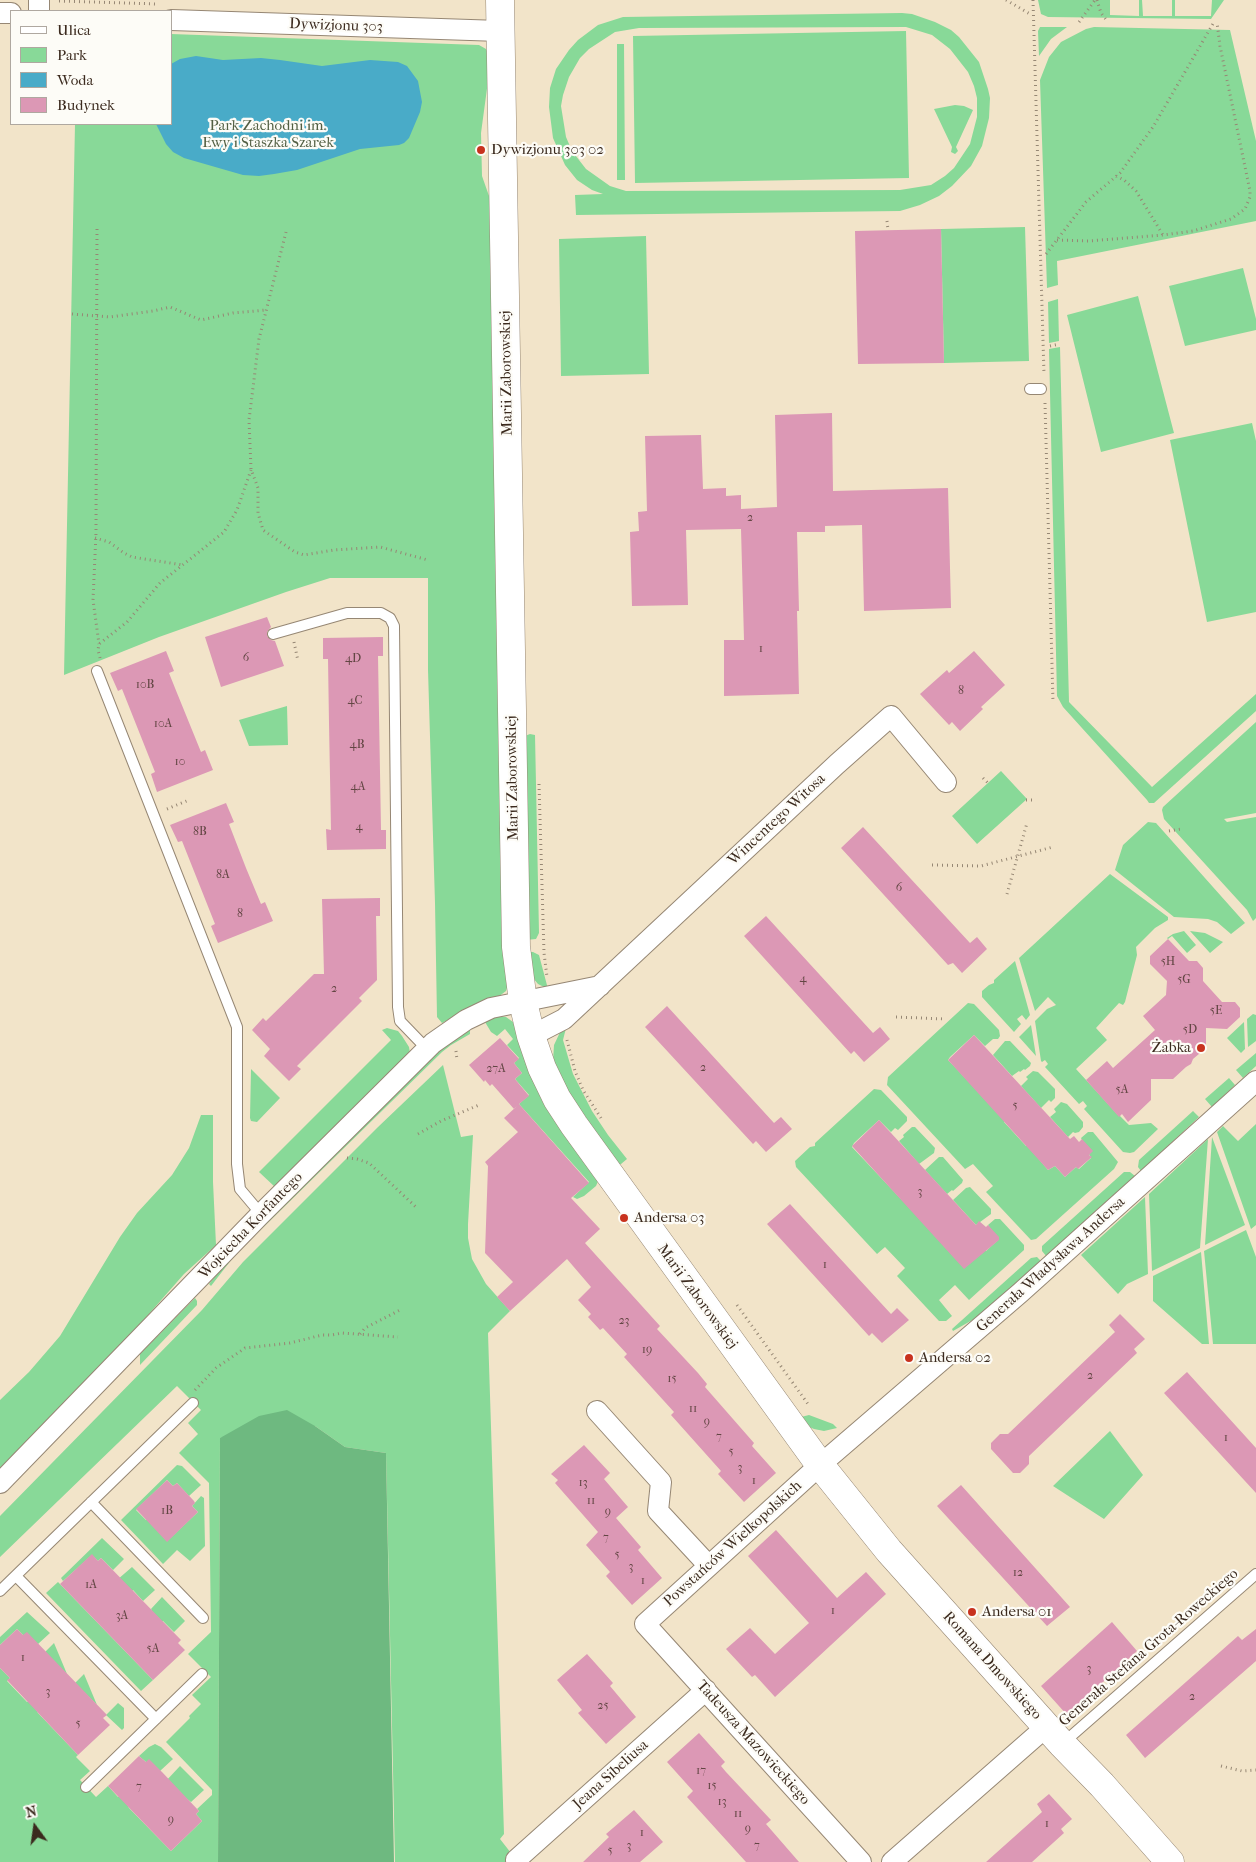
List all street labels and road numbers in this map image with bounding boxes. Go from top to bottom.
street label: Dywizjonu 303 [289,15,383,37]
street label: Marii Zaborowskiej [497,310,517,436]
street label: Marii Zaborowskiej [503,715,523,841]
street label: Wincentego Witosa [725,770,829,870]
street label: Wojciecha Korfantego [195,1169,307,1283]
street label: Generała Władysława Andersa [973,1194,1129,1336]
street label: Marii Zaborowskiej [653,1241,741,1353]
street label: Powstańców Wielkopolskich [660,1477,806,1611]
street label: Generała Stefana Grota-Roweckiego [1056,1565,1242,1731]
street label: Romana Dmowskiego [939,1608,1045,1724]
street label: Tadeusza Mazowieckiego [692,1677,814,1809]
street label: Jeana Sibeliusa [570,1736,652,1814]

